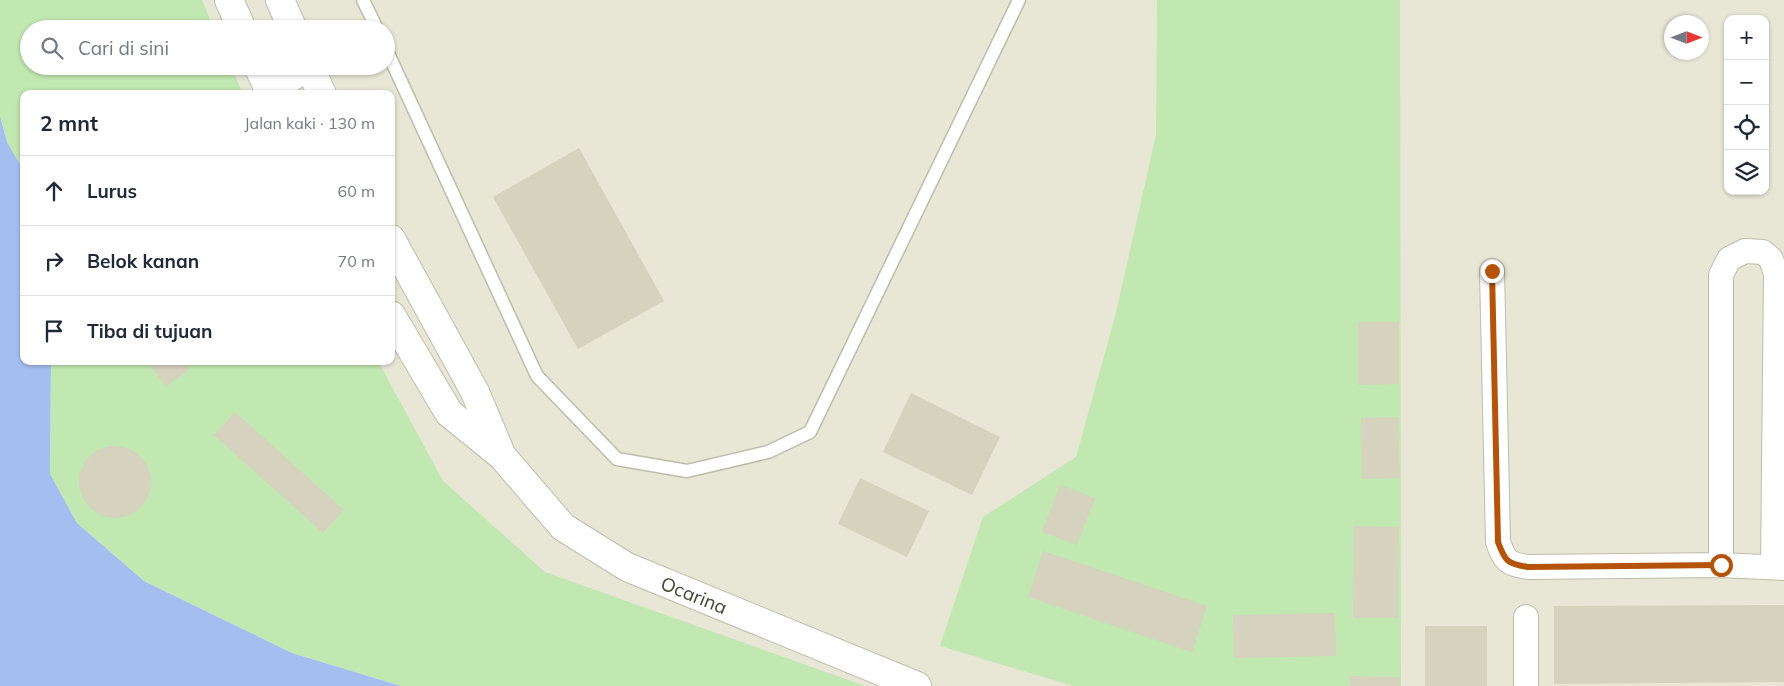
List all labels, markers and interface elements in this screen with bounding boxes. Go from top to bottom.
north arrow [1664,15,1709,60]
map controls [1724,15,1769,195]
button: + [1724,15,1769,60]
search box [20,20,395,75]
icon: search [38,34,66,62]
text: Cari di sini [78,36,169,60]
button: − [1724,60,1769,105]
button: locate [1724,105,1769,150]
text: 2 mnt [40,110,98,136]
text: Jalan kaki · 130 m [244,113,375,133]
button: layers [1724,150,1769,195]
icon: ahead [40,177,68,205]
text: Lurus [87,179,137,203]
text: 60 m [338,181,375,201]
icon: right [40,247,68,275]
text: Belok kanan [87,249,199,273]
text: 70 m [338,251,375,271]
route end [1481,260,1504,283]
icon: arrive [40,317,68,345]
text: Tiba di tujuan [87,319,212,343]
route start [1710,554,1733,577]
street label: Ocarina [657,571,731,619]

